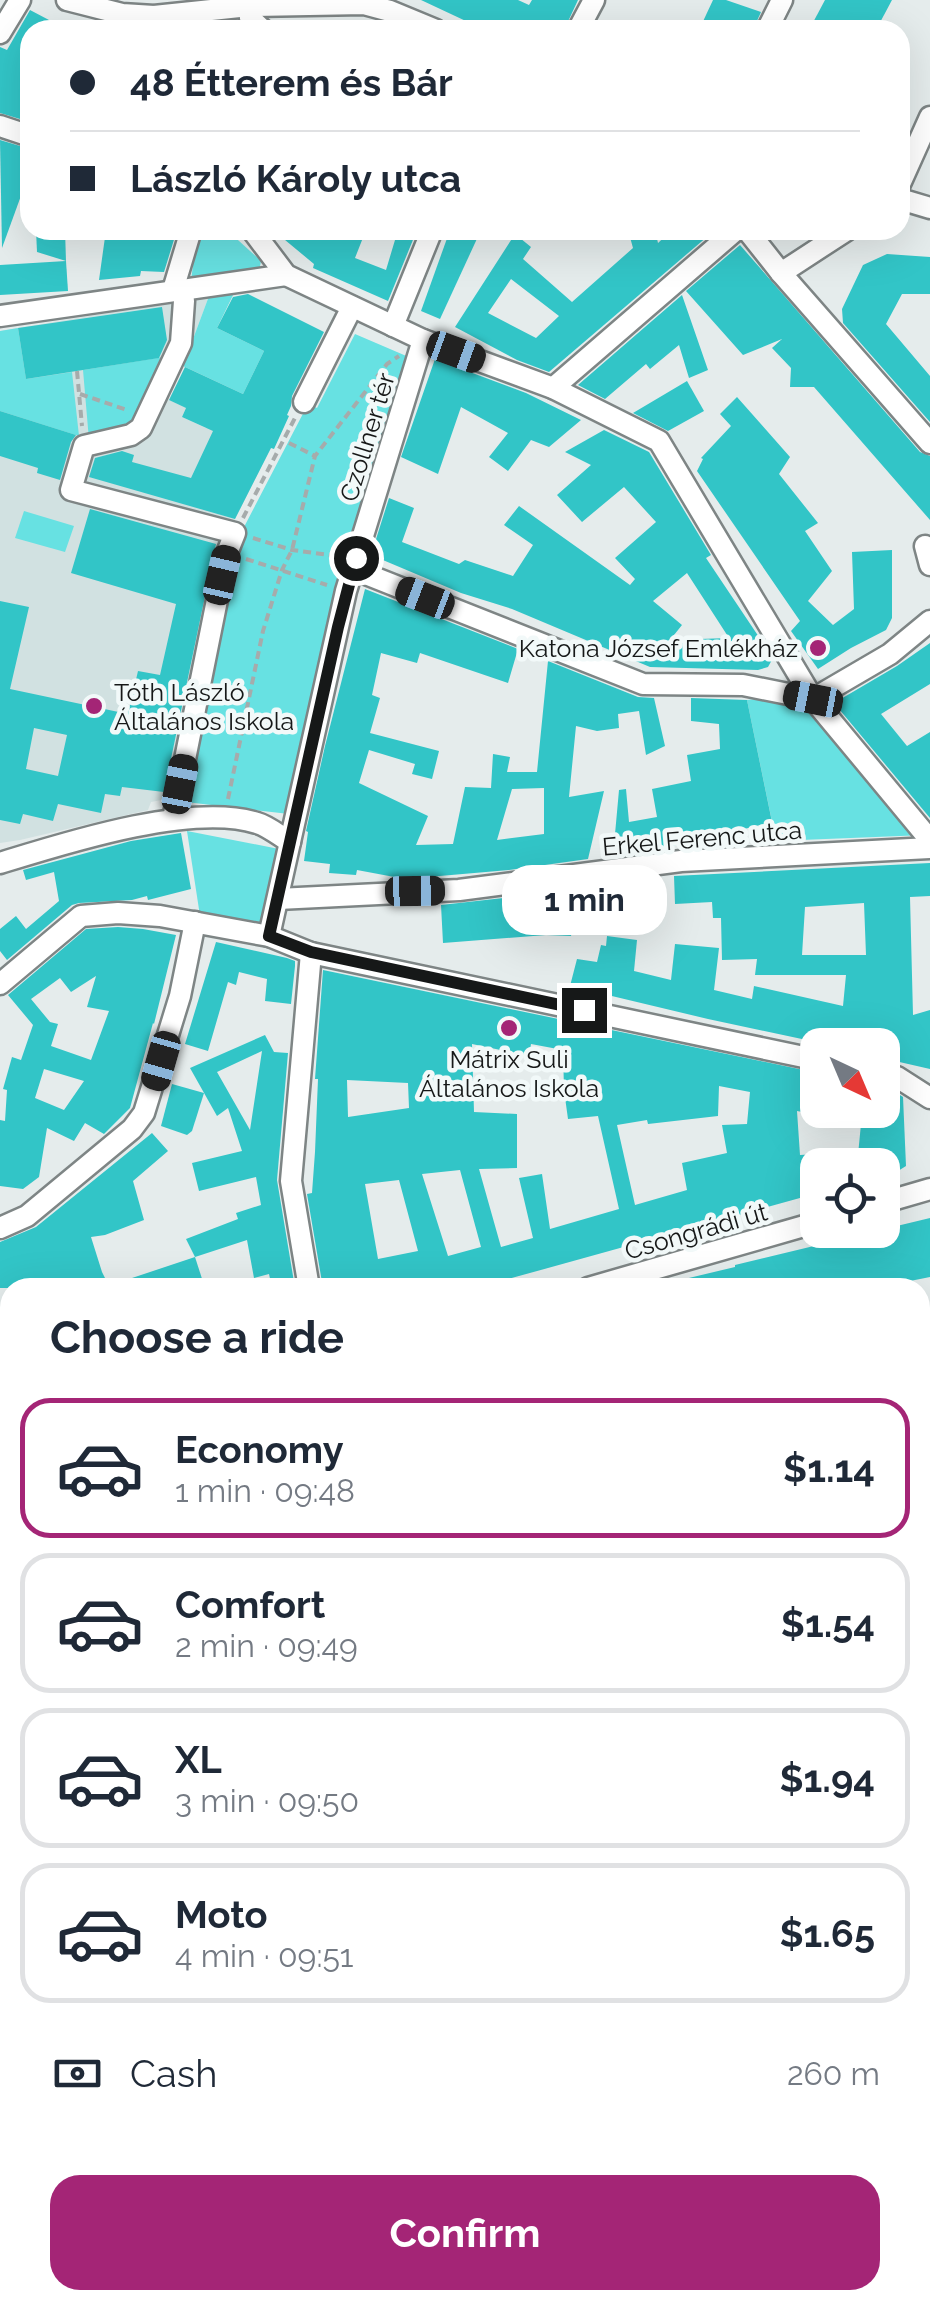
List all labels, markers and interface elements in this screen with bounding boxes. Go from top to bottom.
text: 48 Étterem és Bár [130,60,453,105]
text: László Károly utca [130,156,461,201]
car [423,328,489,376]
street label: Czollner tér [333,369,401,505]
route start [334,536,379,581]
car [201,542,243,608]
car [392,573,458,623]
place label: Katona József Emlékház [519,633,798,663]
marker: Katona József Emlékház [807,637,829,659]
place label: Tóth László Általános Iskola [114,677,294,736]
car [781,679,845,719]
marker: Tóth László Általános Iskola [83,695,105,717]
car [160,752,200,816]
street label: Erkel Ferenc utca [601,814,803,862]
callout: 1 min [502,865,666,935]
car [385,875,445,907]
text: 1 min [544,881,625,918]
route end [562,988,607,1033]
marker: Mátrix Suli Általános Iskola [498,1017,520,1039]
car [138,1028,184,1094]
north arrow [800,1028,900,1128]
map controls [800,1028,900,1248]
place label: Mátrix Suli Általános Iskola [419,1044,599,1103]
button: locate [800,1148,900,1248]
street label: Csongrádi út [621,1196,771,1266]
text: Choose a ride [50,1311,344,1364]
icon: car [55,1423,145,1513]
text: Economy [175,1427,344,1472]
text: $1.14 [783,1446,875,1491]
text: 1 min · 09:48 [175,1472,355,1509]
icon: car [55,1578,145,1668]
text: Comfort [175,1582,325,1627]
text: $1.54 [781,1601,875,1646]
text: 2 min · 09:49 [175,1627,358,1664]
icon: car [55,1733,145,1823]
text: XL [175,1737,222,1782]
text: $1.94 [780,1756,875,1801]
text: 3 min · 09:50 [175,1782,359,1819]
icon: car [55,1888,145,1978]
text: Moto [175,1892,268,1937]
text: $1.65 [779,1911,875,1956]
text: 4 min · 09:51 [175,1937,354,1974]
icon: cash [50,2046,105,2101]
text: Cash [130,2051,217,2096]
text: 260 m [787,2055,880,2092]
button: Confirm [50,2175,880,2290]

